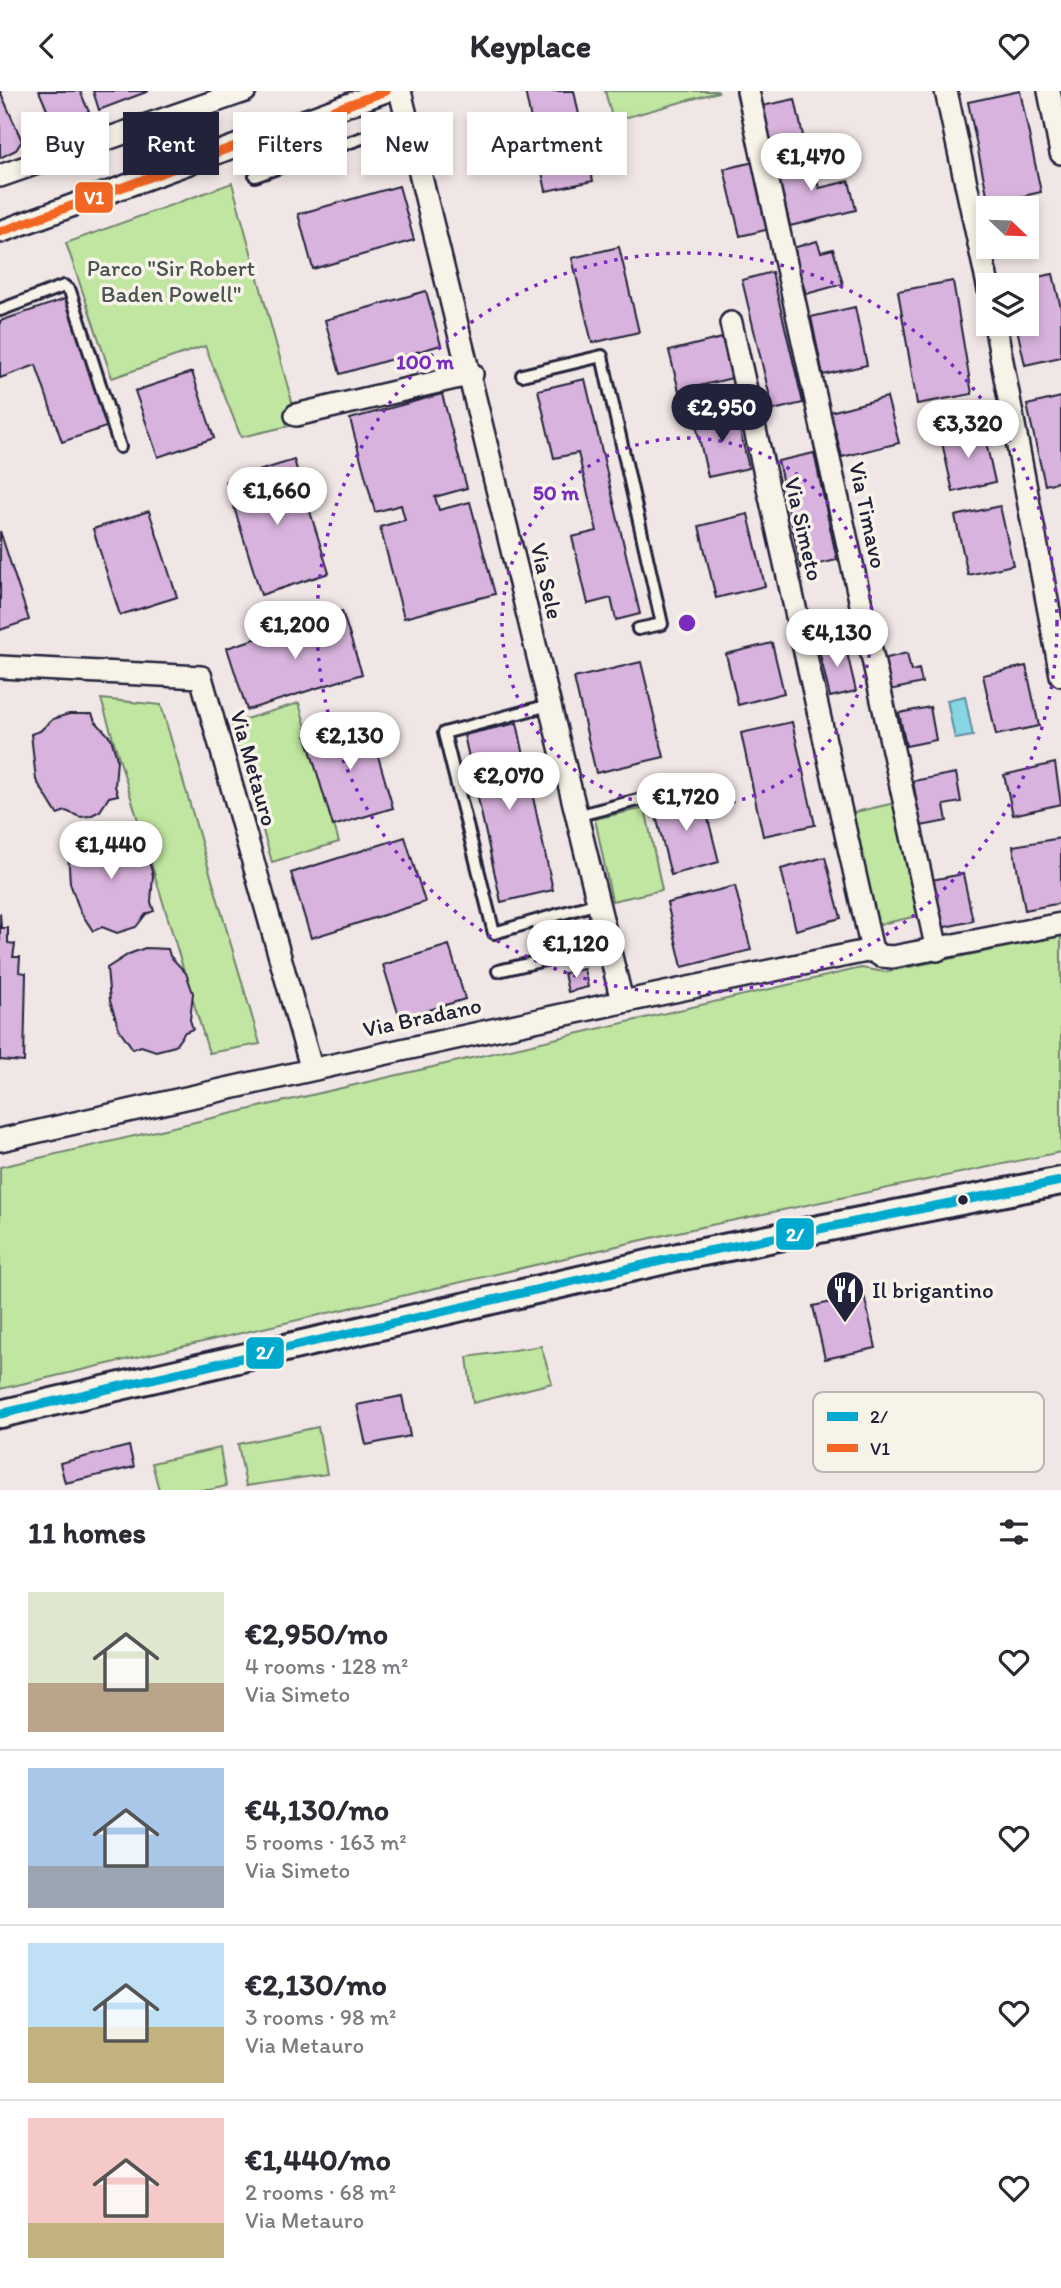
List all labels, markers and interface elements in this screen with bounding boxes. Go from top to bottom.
icon: back [28,27,66,65]
text: Keyplace [470,27,591,65]
icon: heart [995,27,1033,65]
chip: Buy [21,112,109,175]
chip: Rent [123,112,219,175]
chip: Filters [233,112,347,175]
chip: New [361,112,453,175]
chip: Apartment [467,112,627,175]
pin: €1,470 [754,133,868,193]
text: €1,470 [777,142,845,170]
line badge: V1 [74,181,114,214]
text: V1 [84,186,104,209]
north arrow [976,196,1040,259]
map controls [976,196,1039,336]
park label: Parco "Sir Robert Baden Powell" [87,254,256,308]
button: layers [976,273,1039,336]
text: 100 m [396,349,454,374]
pin: €2,950 [665,385,779,444]
text: €2,950 [688,393,756,421]
pin: €3,320 [911,401,1025,460]
text: €3,320 [933,409,1003,437]
street label: Via Timavo [843,459,893,571]
pin: €1,660 [220,467,334,527]
street label: Via Simeto [779,475,829,583]
text: €1,660 [243,476,311,504]
text: 50 m [533,480,580,505]
street label: Via Sele [525,540,569,622]
pin: €1,200 [238,601,352,661]
pin: €4,130 [780,609,894,669]
text: €1,200 [260,610,330,638]
centre of rings [675,611,699,635]
text: €4,130 [802,618,872,646]
street label: Via Metauro [224,707,284,829]
pin: €2,130 [293,713,407,772]
text: €2,130 [316,721,384,749]
pin: €2,070 [452,753,566,812]
text: €2,070 [474,761,544,789]
pin: €1,720 [629,773,743,833]
text: €1,720 [653,782,719,810]
pin: €1,440 [54,821,168,881]
text: €1,440 [75,830,147,858]
pin: €1,120 [519,921,633,980]
text: €1,120 [543,929,609,957]
street label: Via Bradano [360,991,484,1043]
unlabelled marker [956,1193,970,1207]
line badge: 2/ [775,1217,815,1251]
text: 2/ [786,1223,805,1246]
restaurant icon: Il brigantino [824,1269,866,1324]
place label: Il brigantino [872,1276,994,1304]
line badge: 2/ [245,1336,285,1370]
text: 2/ [256,1341,275,1364]
legend [813,1392,1044,1472]
text: 2/ [870,1405,888,1428]
text: V1 [870,1437,890,1460]
icon: filters [995,1513,1033,1551]
text: 11 homes [28,1514,146,1551]
text: €2,950/mo [245,1615,388,1652]
icon: home [84,1620,168,1704]
icon: heart [995,1643,1033,1681]
text: 4 rooms · 128 m² [245,1652,408,1680]
text: Via Simeto [245,1680,350,1708]
text: €4,130/mo [245,1791,389,1828]
icon: home [84,1796,168,1880]
icon: heart [995,1819,1033,1857]
text: 5 rooms · 163 m² [245,1828,407,1856]
text: Via Simeto [245,1856,350,1884]
text: €2,130/mo [245,1966,387,2003]
icon: home [84,1971,168,2055]
icon: heart [995,1994,1033,2032]
text: 3 rooms · 98 m² [245,2003,396,2031]
text: Via Metauro [245,2031,364,2059]
text: €1,440/mo [245,2141,391,2178]
icon: home [84,2146,168,2230]
icon: heart [995,2169,1033,2207]
text: 2 rooms · 68 m² [245,2178,396,2206]
text: Via Metauro [245,2206,364,2234]

